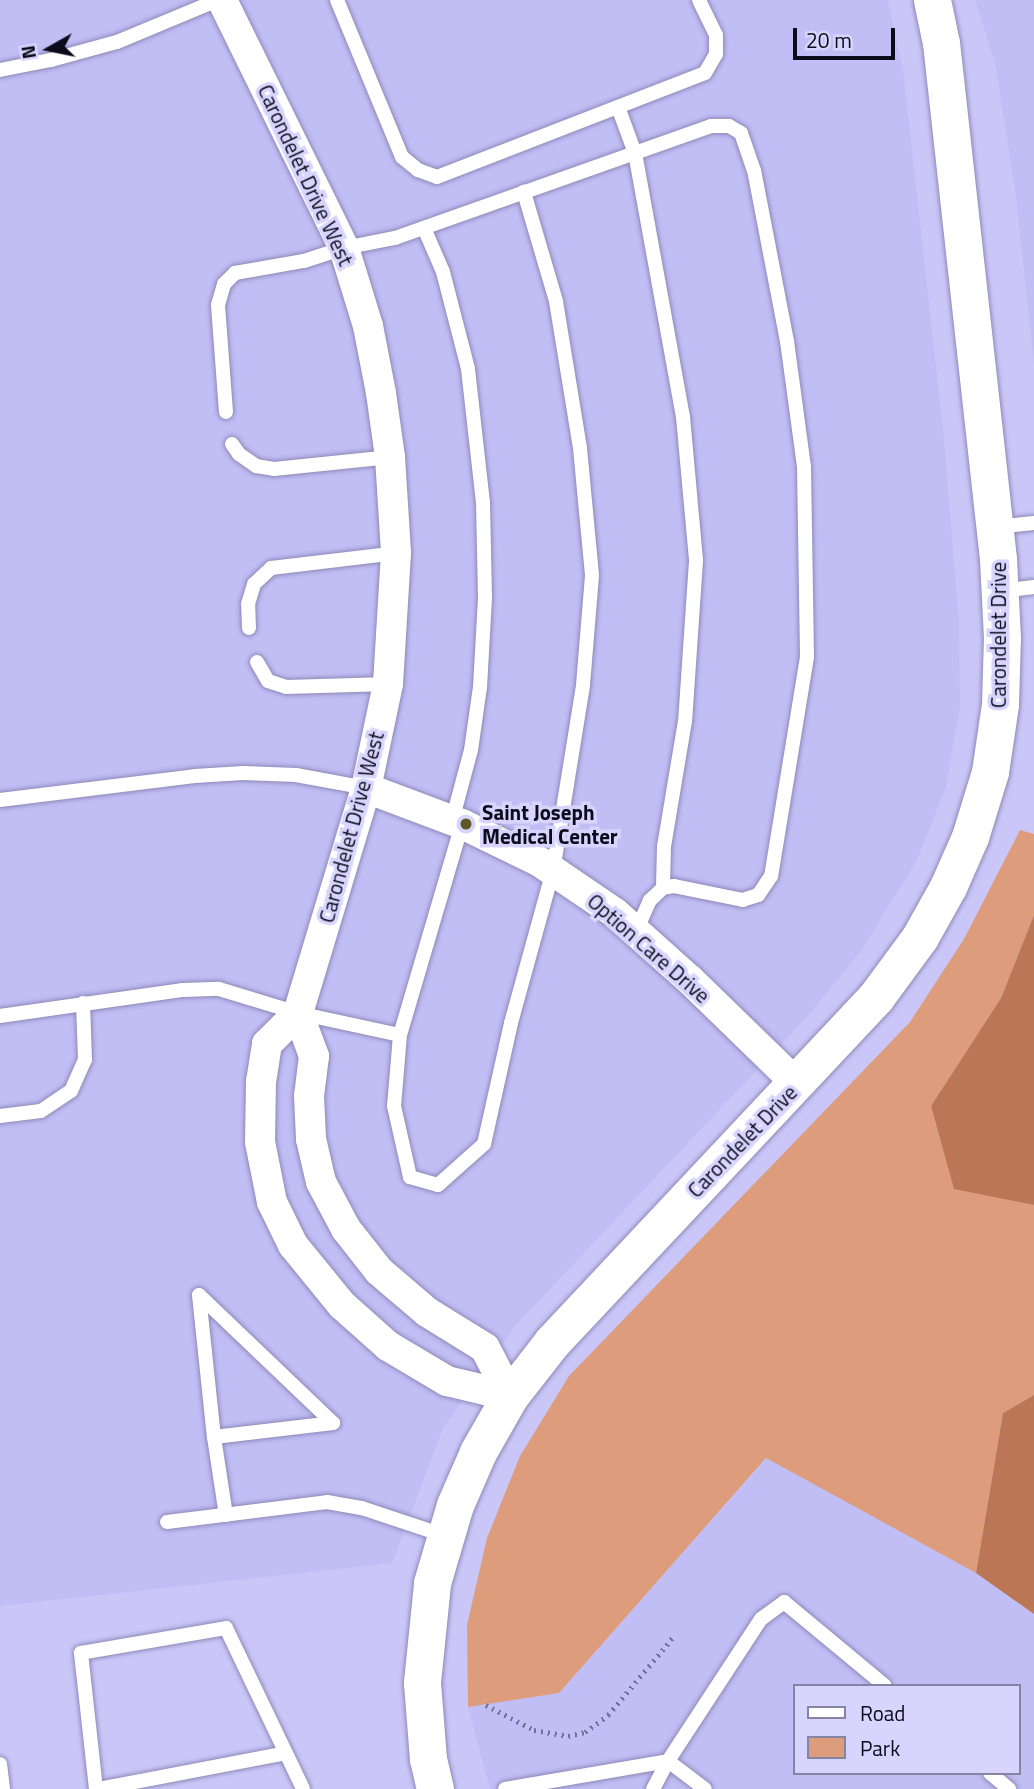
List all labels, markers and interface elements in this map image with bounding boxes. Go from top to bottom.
north arrow [14,14,84,84]
scale bar [796,14,898,58]
text: 20 m [806,24,852,56]
text: N [12,44,43,61]
street label: Carondelet Drive West [253,80,359,270]
street label: Carondelet Drive [985,562,1011,708]
street label: Carondelet Drive West [313,729,389,925]
place label: Saint Joseph Medical Center [482,799,618,849]
marker: Saint Joseph Medical Center [456,814,476,834]
street label: Option Care Drive [583,888,715,1008]
street label: Carondelet Drive [682,1080,802,1202]
legend [792,1684,1020,1775]
text: Road [860,1697,905,1729]
text: Park [860,1732,900,1764]

